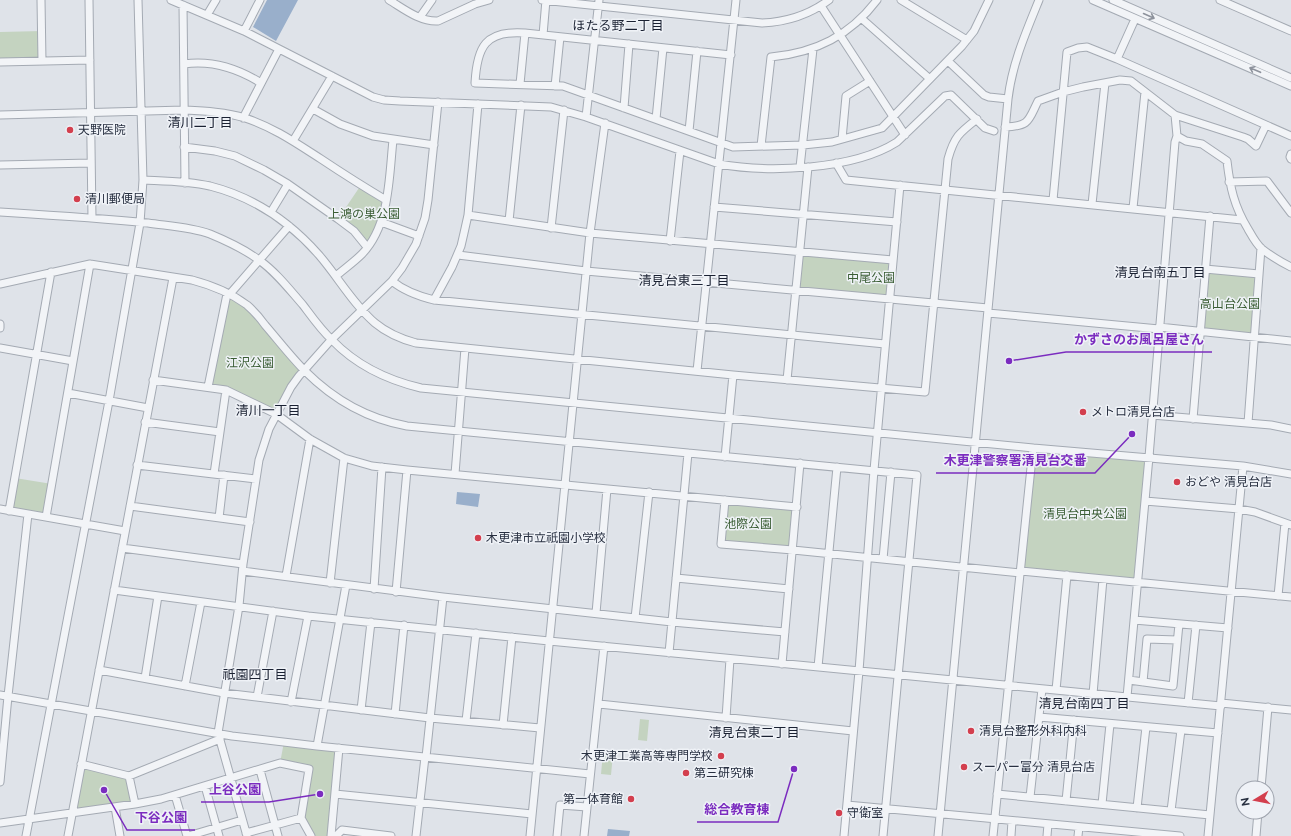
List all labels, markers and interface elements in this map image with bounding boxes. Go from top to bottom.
one-way arrow [1143,13,1155,20]
district label: ほたる野二丁目 [572,18,664,33]
one-way arrow [1250,66,1262,74]
district label: 清川二丁目 [167,115,233,130]
place label: 天野医院 [78,123,126,137]
marker: 天野医院 [65,125,75,135]
place label: 清川郵便局 [85,192,145,206]
marker: 清川郵便局 [72,194,82,204]
park label: 上鴻の巣公園 [328,207,400,221]
district label: 清見台南五丁目 [1114,265,1206,280]
park label: 中尾公園 [847,271,895,285]
district label: 清見台東三丁目 [638,273,730,288]
park label: 高山台公園 [1200,297,1260,311]
callout: かずさのお風呂屋さん [1066,327,1212,352]
text: かずさのお風呂屋さん [1074,332,1204,347]
park label: 江沢公園 [226,356,274,370]
district label: 清川一丁目 [235,403,301,418]
place label: メトロ清見台店 [1091,405,1175,419]
marker: メトロ清見台店 [1078,407,1088,417]
callout: 木更津警察署清見台交番 [936,448,1095,473]
text: 木更津警察署清見台交番 [943,453,1087,468]
place label: おどや 清見台店 [1185,475,1272,489]
marker: おどや 清見台店 [1172,477,1182,487]
park label: 清見台中央公園 [1043,507,1127,521]
park label: 池際公園 [724,517,772,531]
place label: 木更津市立祇園小学校 [486,531,606,545]
marker: 木更津市立祇園小学校 [473,533,483,543]
district label: 祇園四丁目 [222,667,288,682]
district label: 清見台南四丁目 [1038,696,1130,711]
place label: 清見台整形外科内科 [979,724,1087,738]
district label: 清見台東二丁目 [708,725,800,740]
marker: 清見台整形外科内科 [966,726,976,736]
place label: 木更津工業高等専門学校 [581,749,713,763]
marker: 木更津工業高等専門学校 [716,751,726,761]
place label: スーパー富分 清見台店 [972,760,1095,774]
marker: スーパー富分 清見台店 [959,762,969,772]
place label: 第三研究棟 [694,766,754,780]
marker: 第三研究棟 [681,768,691,778]
callout: 上谷公園 [201,777,269,802]
north arrow [1235,780,1275,820]
text: 上谷公園 [209,782,261,797]
place label: 第一体育館 [563,792,623,806]
marker: 第一体育館 [626,794,636,804]
text: N [1239,796,1253,807]
callout: 総合教育棟 [697,797,778,822]
text: 総合教育棟 [703,802,770,817]
callout: 下谷公園 [127,805,195,830]
place label: 守衛室 [847,806,883,820]
marker: 守衛室 [834,808,844,818]
text: 下谷公園 [135,810,187,825]

